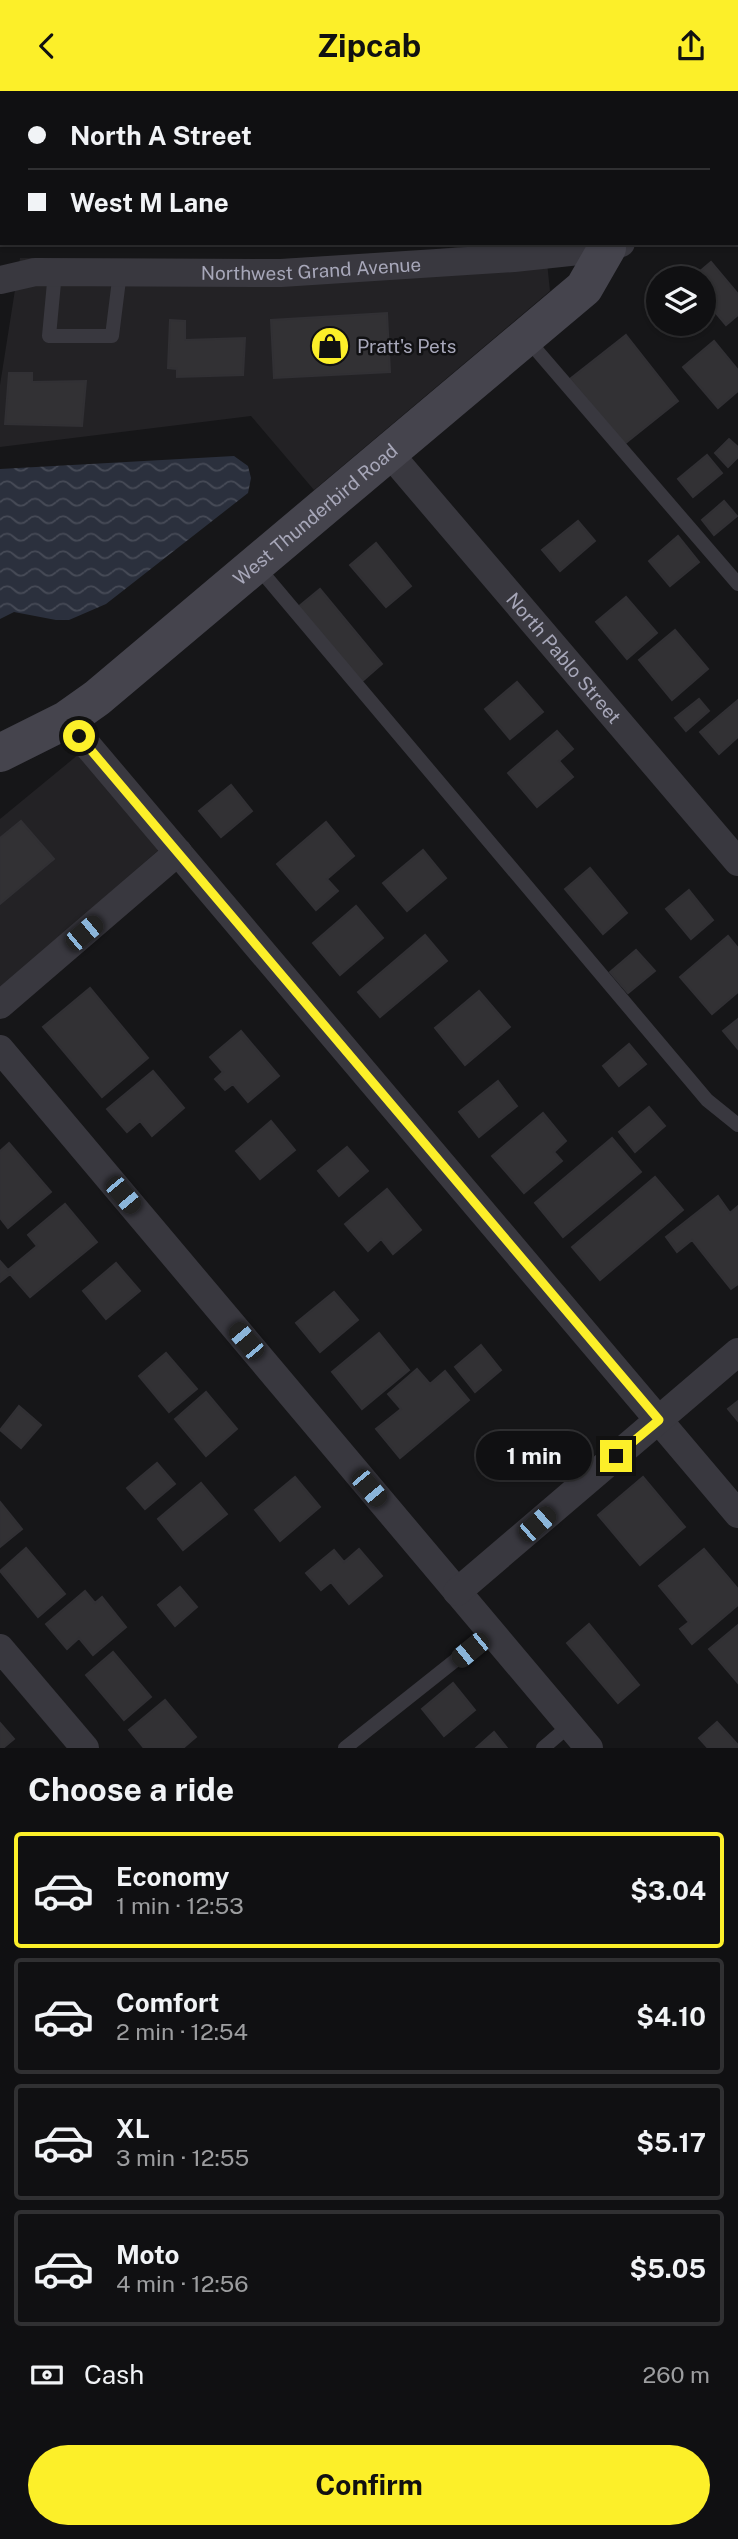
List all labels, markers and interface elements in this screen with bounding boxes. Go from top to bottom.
icon: back [28,27,66,65]
text: Zipcab [317,27,421,64]
icon: share [672,27,710,65]
text: North A Street [70,120,252,151]
text: West M Lane [70,187,229,218]
street label: Northwest Grand Avenue [201,253,422,284]
map controls [646,266,716,336]
button: layers [646,266,716,336]
shop icon: Pratt's Pets [309,325,351,367]
place label: Pratt's Pets [357,335,456,357]
street label: West Thunderbird Road [229,439,402,590]
street label: North Pablo Street [502,588,626,728]
route start [63,720,95,752]
car [62,911,107,955]
car [102,1172,145,1218]
car [225,1318,268,1364]
callout: 1 min [476,1431,592,1481]
route end [600,1440,632,1472]
text: 1 min [506,1442,562,1469]
car [348,1465,391,1511]
car [515,1502,560,1546]
car [448,1629,493,1671]
text: Choose a ride [28,1771,234,1808]
icon: car [32,1859,95,1922]
text: Economy [116,1861,229,1892]
text: $3.04 [630,1875,706,1906]
text: 1 min · 12:53 [116,1892,244,1919]
icon: car [32,1985,95,2048]
text: Comfort [116,1987,219,2018]
text: $4.10 [636,2001,706,2032]
text: 2 min · 12:54 [116,2018,248,2045]
icon: car [32,2111,95,2174]
text: XL [116,2113,150,2144]
text: $5.17 [636,2127,706,2158]
text: 3 min · 12:55 [116,2144,249,2171]
icon: car [32,2237,95,2300]
text: Moto [116,2239,179,2270]
text: $5.05 [629,2253,706,2284]
text: 4 min · 12:56 [116,2270,249,2297]
icon: cash [28,2356,66,2394]
text: Cash [84,2359,144,2390]
text: 260 m [643,2361,710,2388]
button: Confirm [28,2445,710,2525]

